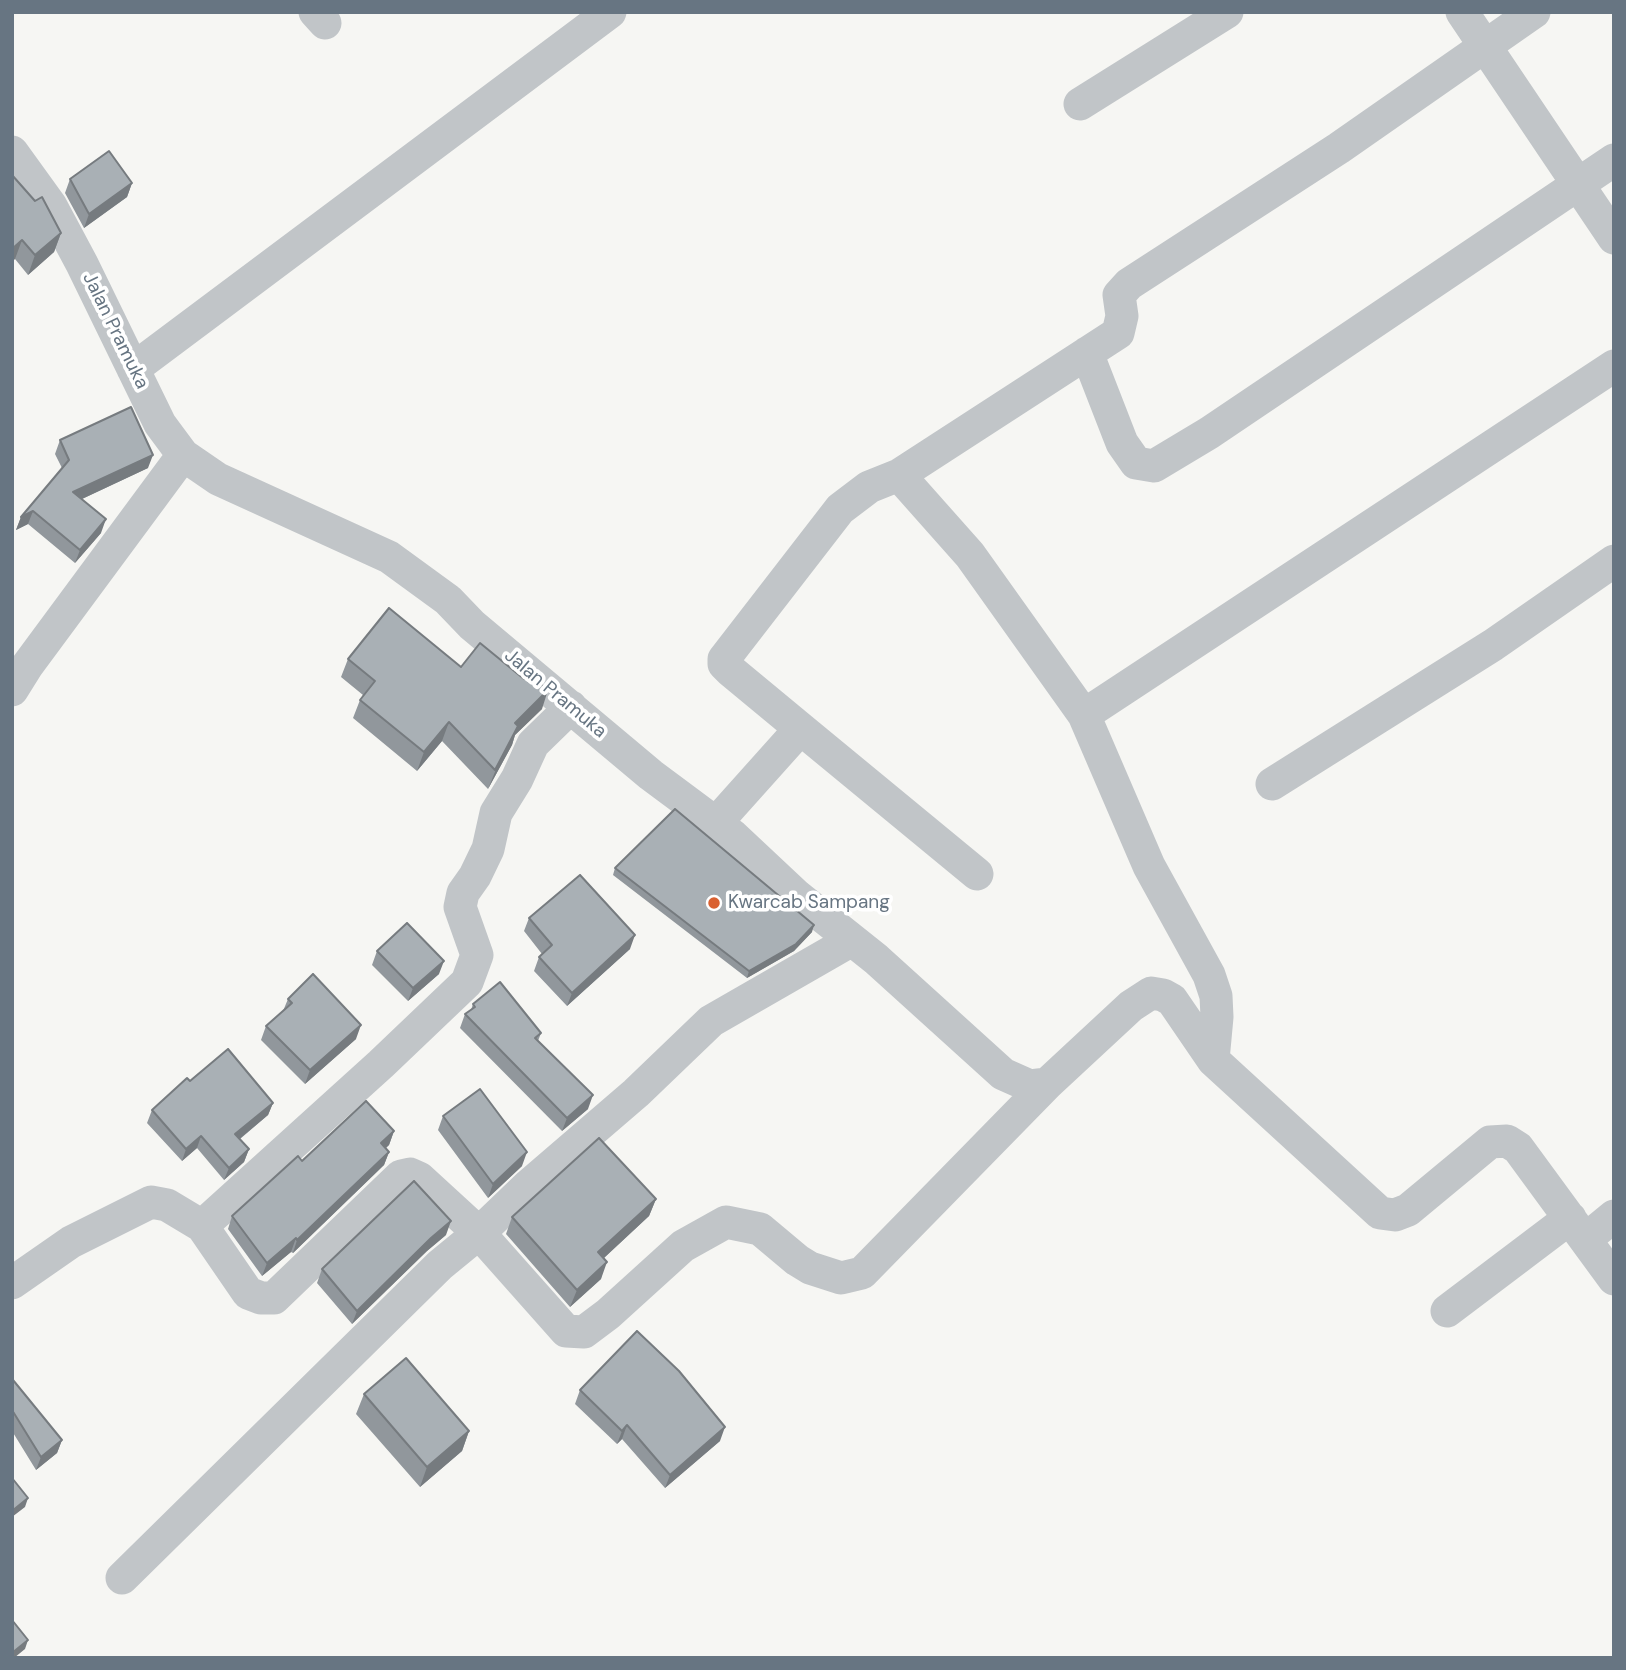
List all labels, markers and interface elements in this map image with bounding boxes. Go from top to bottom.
street label: Jalan Pramuka [77,269,153,393]
street label: Jalan Pramuka [499,645,611,743]
place label: Kwarcab Sampang [728,892,890,914]
marker: Kwarcab Sampang [706,895,722,911]

